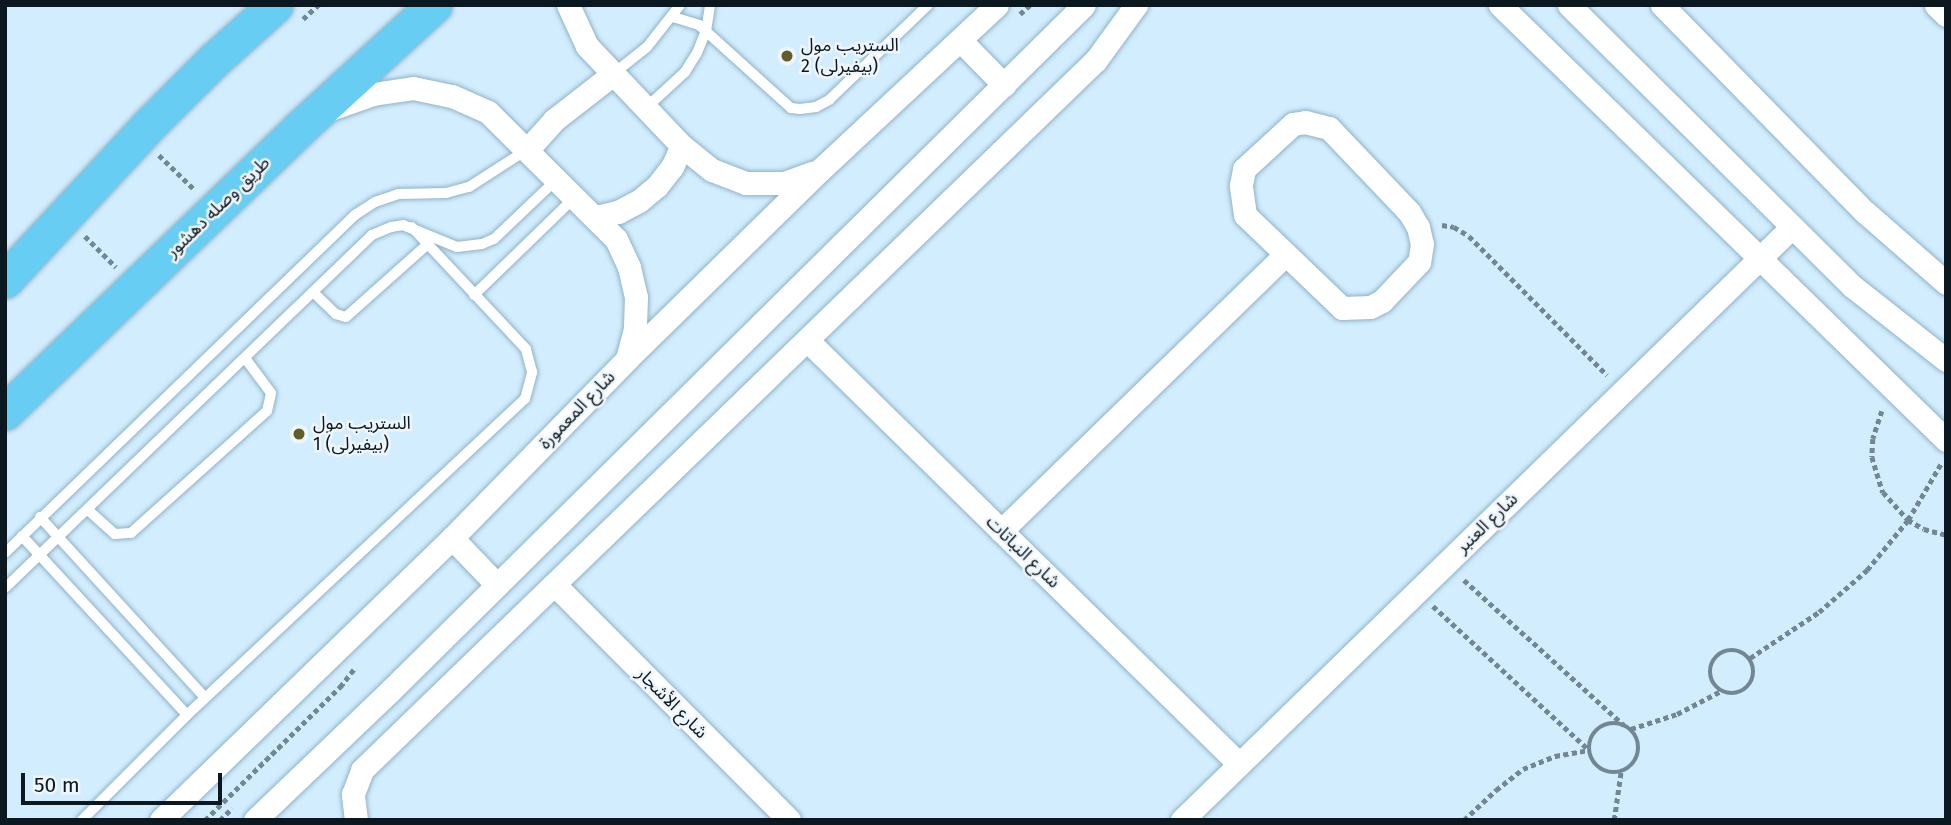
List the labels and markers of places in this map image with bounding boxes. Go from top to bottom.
place label: الستريب مول 2 (بيفيرلى) [801,35,899,78]
marker: الستريب مول 2 (بيفيرلى) [779,48,795,64]
place label: الستريب مول 1 (بيفيرلى) [313,413,411,456]
marker: الستريب مول 1 (بيفيرلى) [291,426,307,442]

